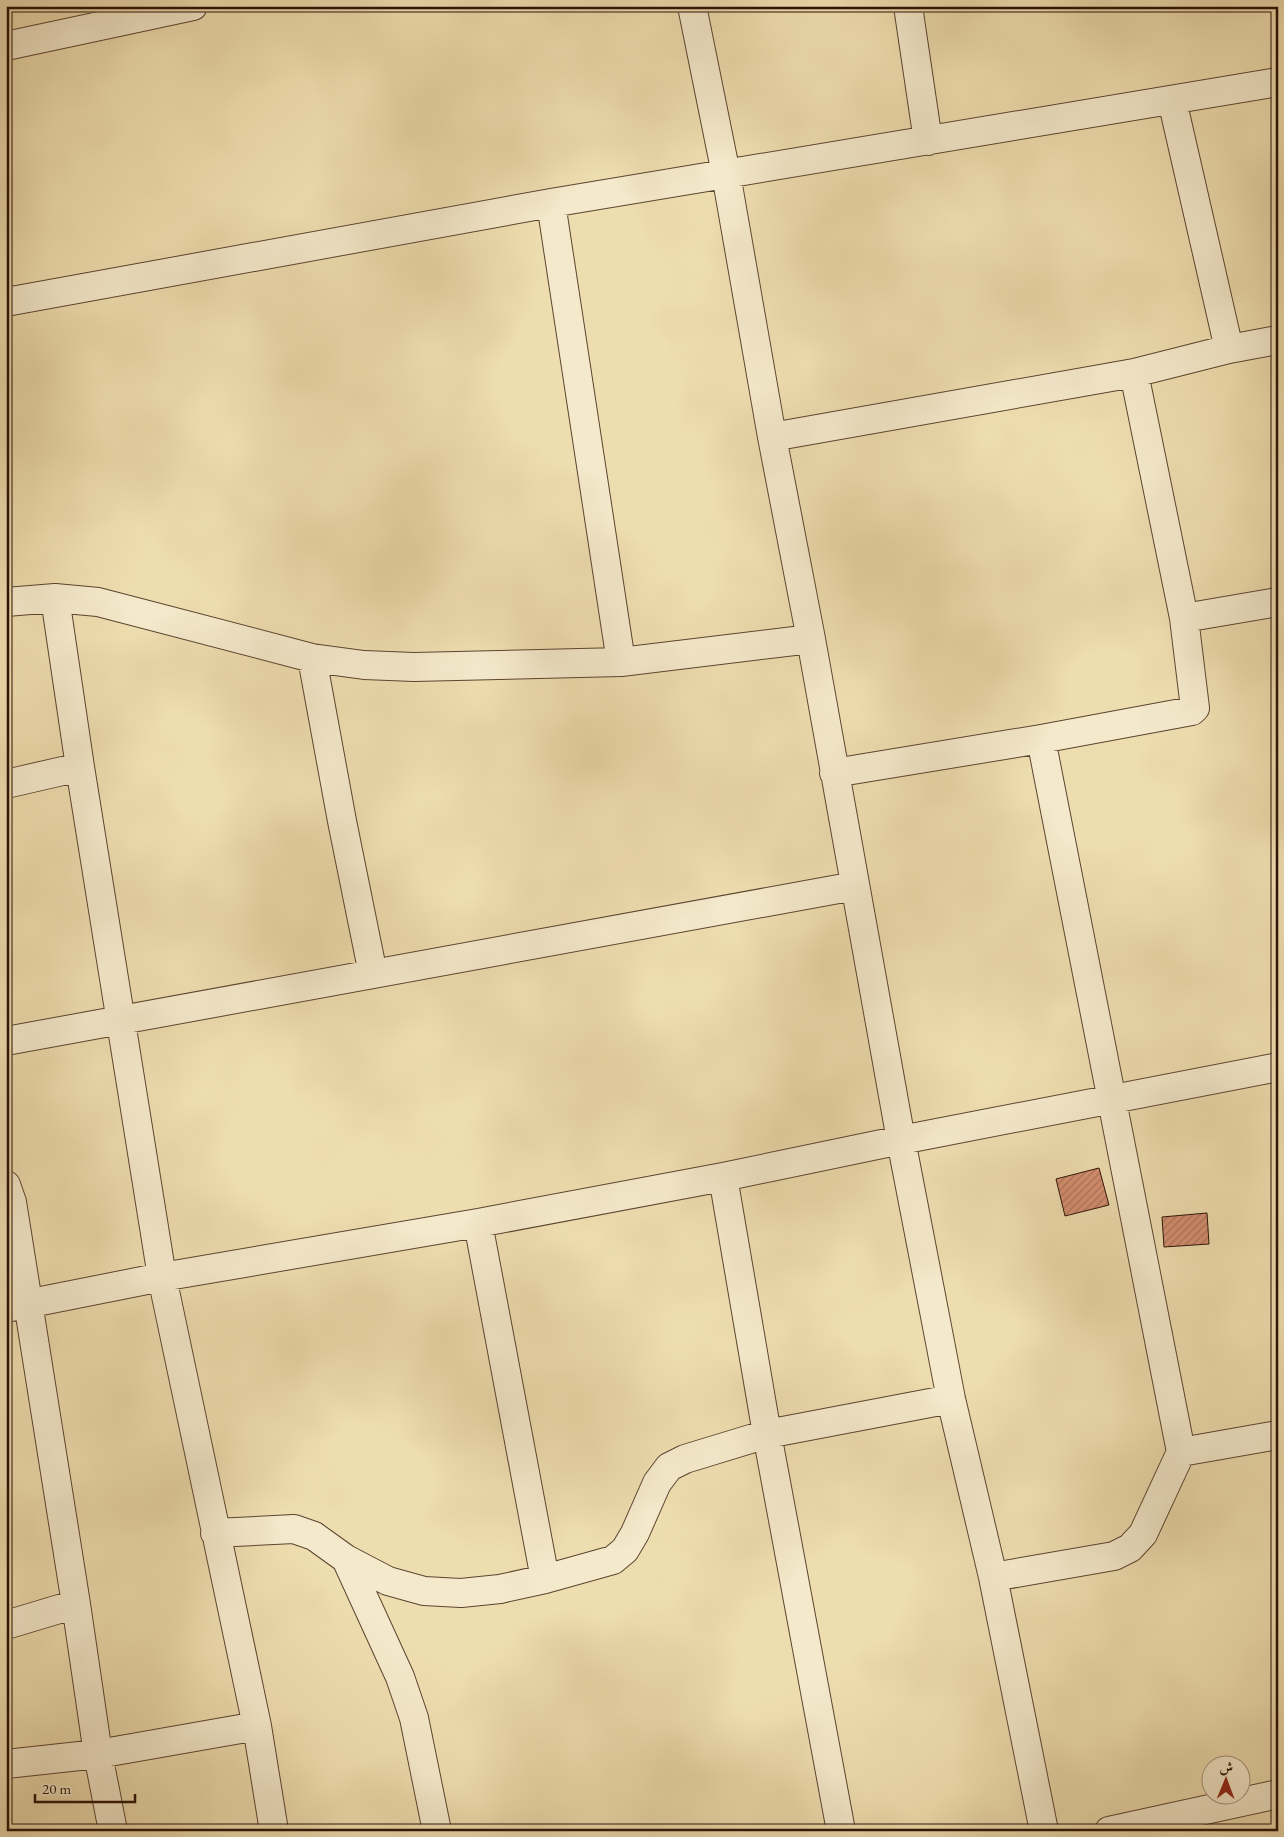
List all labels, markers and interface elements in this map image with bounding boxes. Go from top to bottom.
north arrow [1202,1754,1252,1804]
text: ش [1219,1758,1233,1776]
scale bar [35,1772,135,1804]
text: 20 m [42,1779,71,1798]

